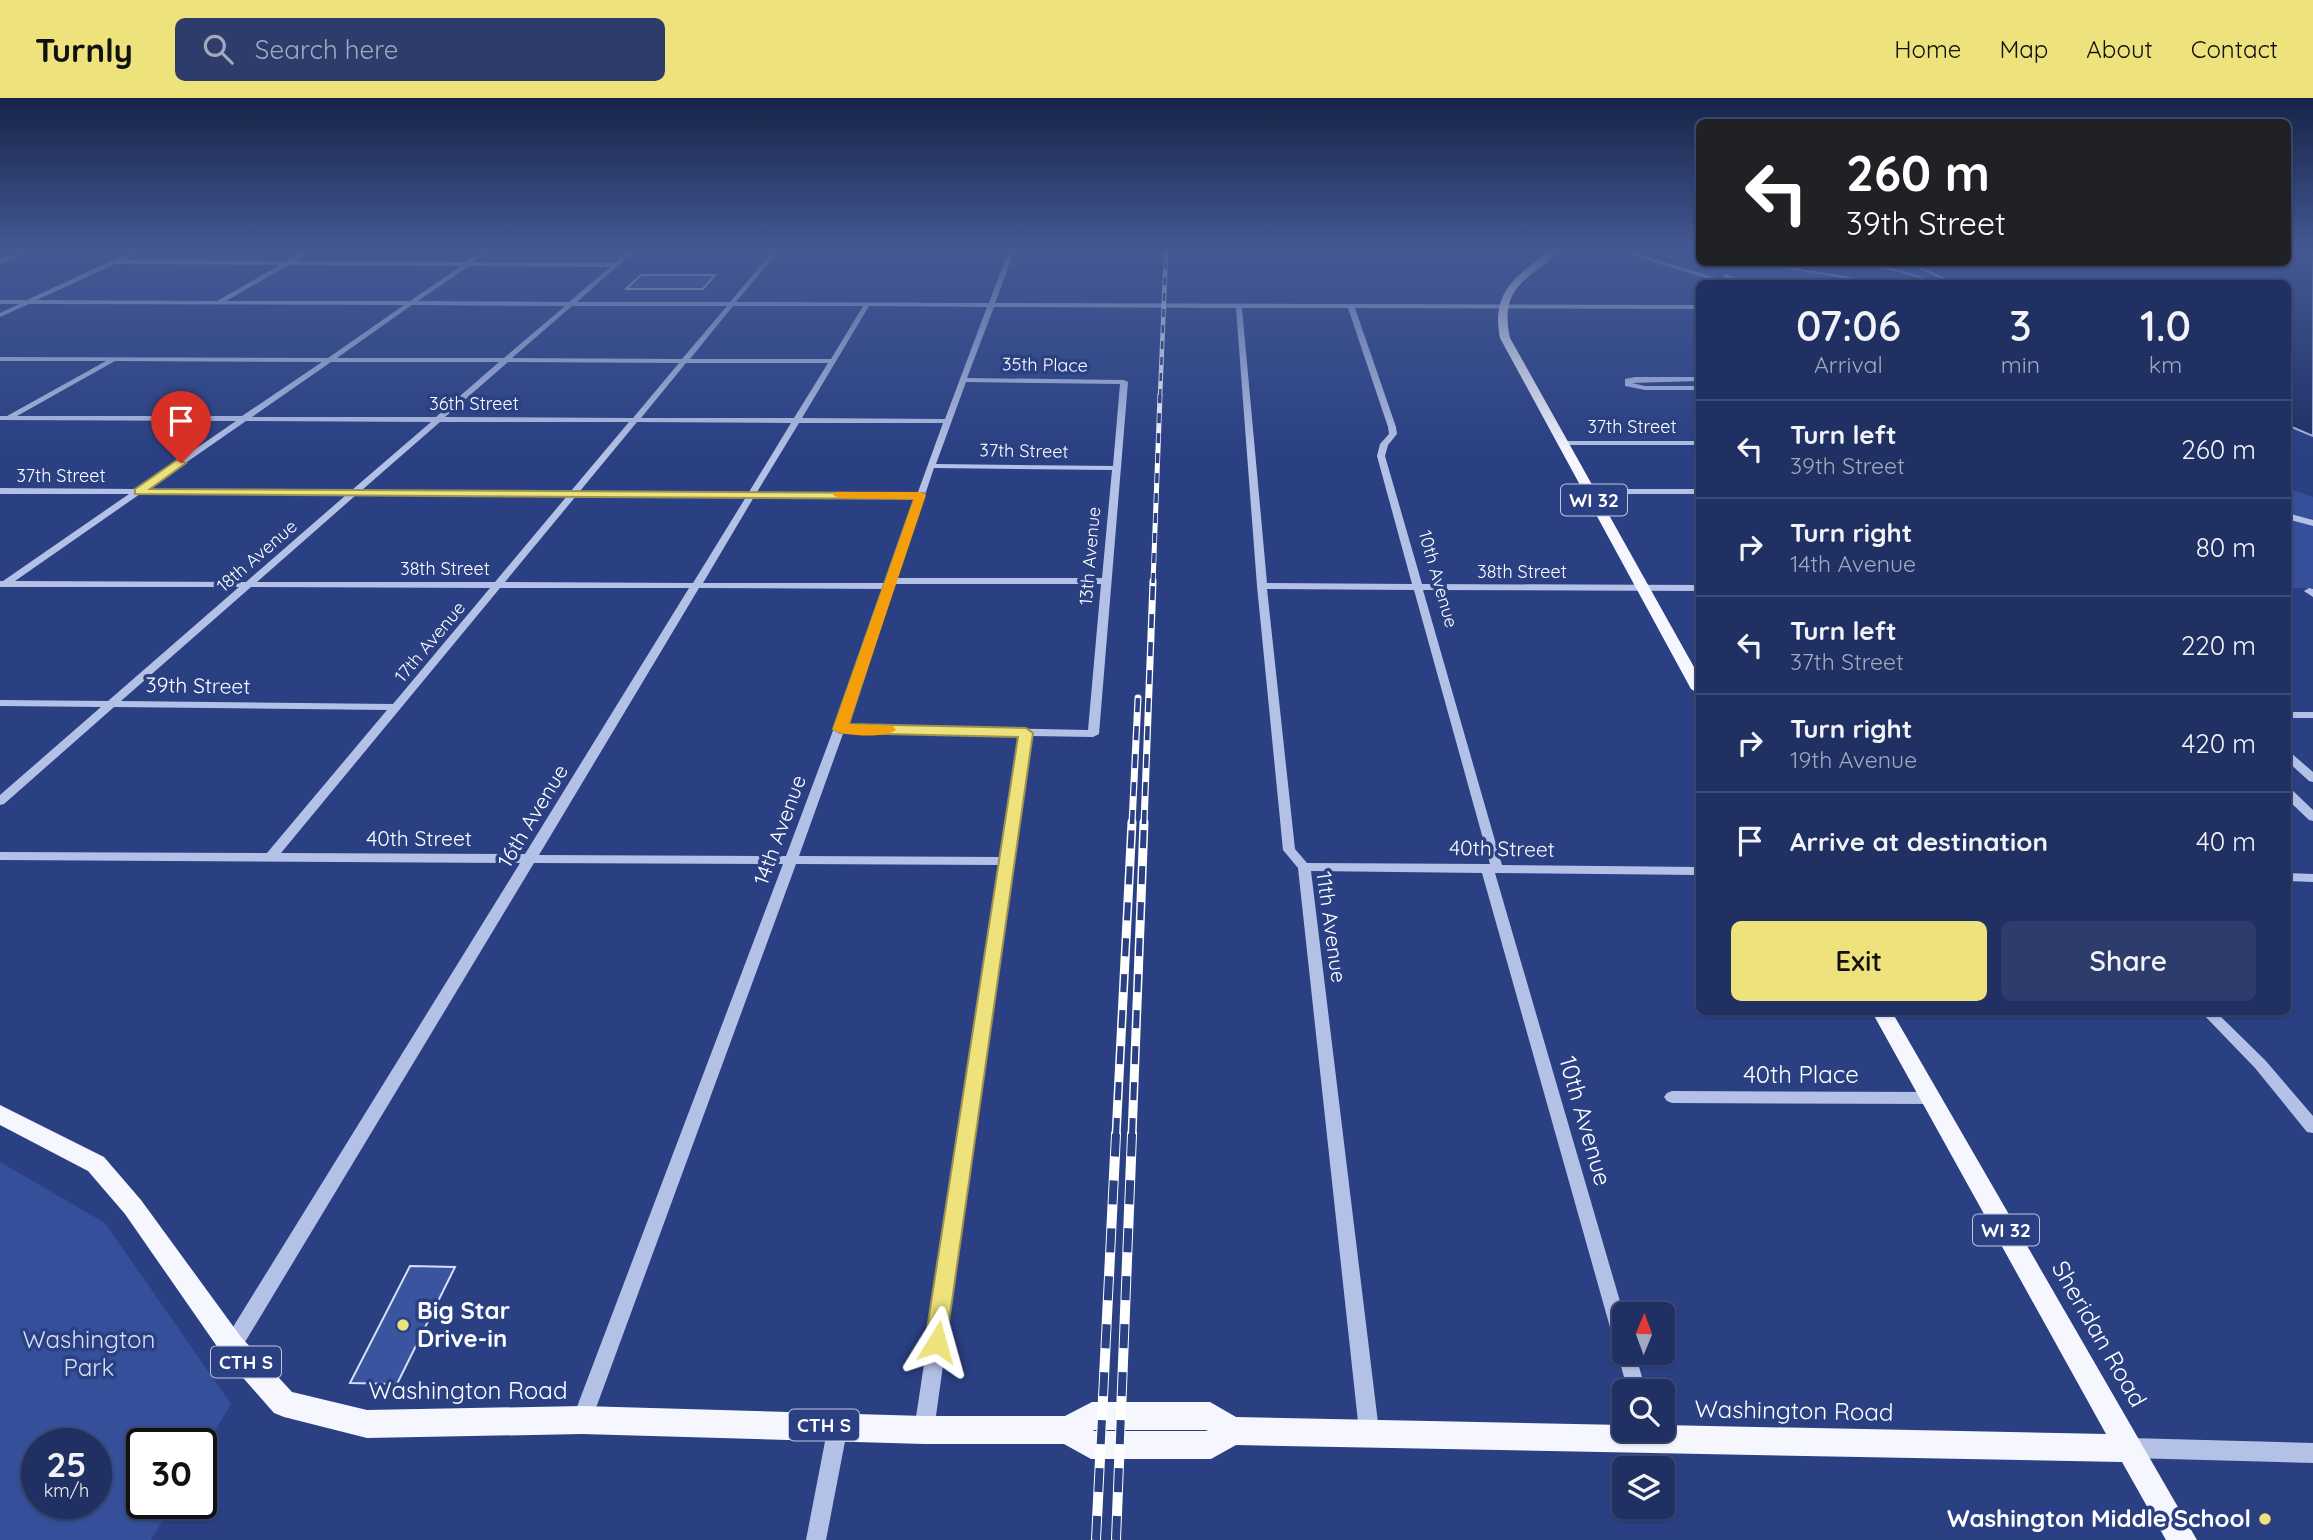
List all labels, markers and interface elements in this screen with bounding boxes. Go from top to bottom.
search box [175,18,665,81]
text: Turnly [35,29,133,70]
icon: search [199,30,237,68]
text: Search here [255,33,398,66]
text: Home [1894,34,1961,64]
text: Map [1999,34,2048,64]
text: About [2086,34,2153,64]
text: Contact [2191,34,2278,64]
text: 260 m [1846,142,1990,203]
icon: left [1731,147,1822,238]
text: 39th Street [1846,203,2006,243]
text: 07:06 [1796,299,1901,352]
text: 3 [2009,299,2032,352]
text: 1.0 [2140,299,2191,352]
text: Arrival [1814,350,1883,379]
text: min [2001,350,2040,379]
text: km [2149,350,2182,379]
street label: 35th Place [1002,352,1088,377]
pin [151,391,211,463]
street label: 36th Street [429,392,519,415]
icon: arrive [162,402,200,440]
street label: 37th Street [1587,415,1677,438]
text: Turn left [1790,418,1897,451]
icon: left [1731,430,1769,468]
text: 260 m [2181,433,2256,466]
street label: 37th Street [979,438,1069,463]
text: 39th Street [1790,451,1905,480]
street label: 37th Street [16,464,106,487]
road number: WI 32 [1561,484,1627,516]
street label: 13th Avenue [1074,506,1105,606]
street label: 18th Avenue [212,514,302,597]
text: Turn right [1790,516,1912,549]
street label: 10th Avenue [1414,528,1463,630]
icon: right [1731,528,1769,566]
text: 80 m [2196,531,2256,564]
text: 14th Avenue [1790,549,1916,578]
street label: 38th Street [400,557,490,580]
street label: 38th Street [1477,560,1567,583]
street label: 17th Avenue [389,596,470,687]
text: Turn left [1790,614,1897,647]
icon: left [1731,626,1769,664]
text: 220 m [2181,629,2256,662]
text: 37th Street [1790,647,1904,676]
street label: 39th Street [145,671,251,699]
text: Turn right [1790,712,1912,745]
icon: right [1731,724,1769,762]
text: 420 m [2182,727,2256,760]
text: 19th Avenue [1790,745,1917,774]
street label: 16th Avenue [491,759,573,872]
street label: 14th Avenue [747,771,811,888]
icon: arrive [1731,822,1769,860]
street label: 40th Street [366,825,472,851]
text: Arrive at destination [1790,825,2048,858]
text: 40 m [2196,825,2256,858]
street label: 40th Street [1449,834,1555,862]
street label: 11th Avenue [1311,870,1353,984]
button: Exit [1731,921,1987,1001]
button: Share [2001,921,2256,1001]
street label: 10th Avenue [1553,1052,1619,1189]
street label: 40th Place [1743,1059,1859,1089]
road number: WI 32 [1973,1214,2039,1246]
street label: Sheridan Road [2046,1255,2154,1412]
place label: Big Star Drive-in [417,1295,510,1353]
north arrow [1612,1302,1675,1365]
map controls [1612,1302,1675,1519]
position arrow [900,1305,974,1379]
marker: Big Star Drive-in [395,1317,411,1333]
park label: Washington Park [23,1324,155,1382]
road number: CTH S [211,1346,281,1378]
street label: Washington Road [369,1375,567,1405]
button: search [1612,1379,1675,1442]
street label: Washington Road [1694,1393,1894,1427]
road number: CTH S [789,1410,859,1441]
speed limit sign: 30 [126,1428,217,1519]
text: 25 [46,1442,87,1486]
button: layers [1612,1456,1675,1519]
text: km/h [44,1479,89,1502]
place label: Washington Middle School [1947,1503,2251,1533]
marker: Washington Middle School [2257,1511,2273,1527]

